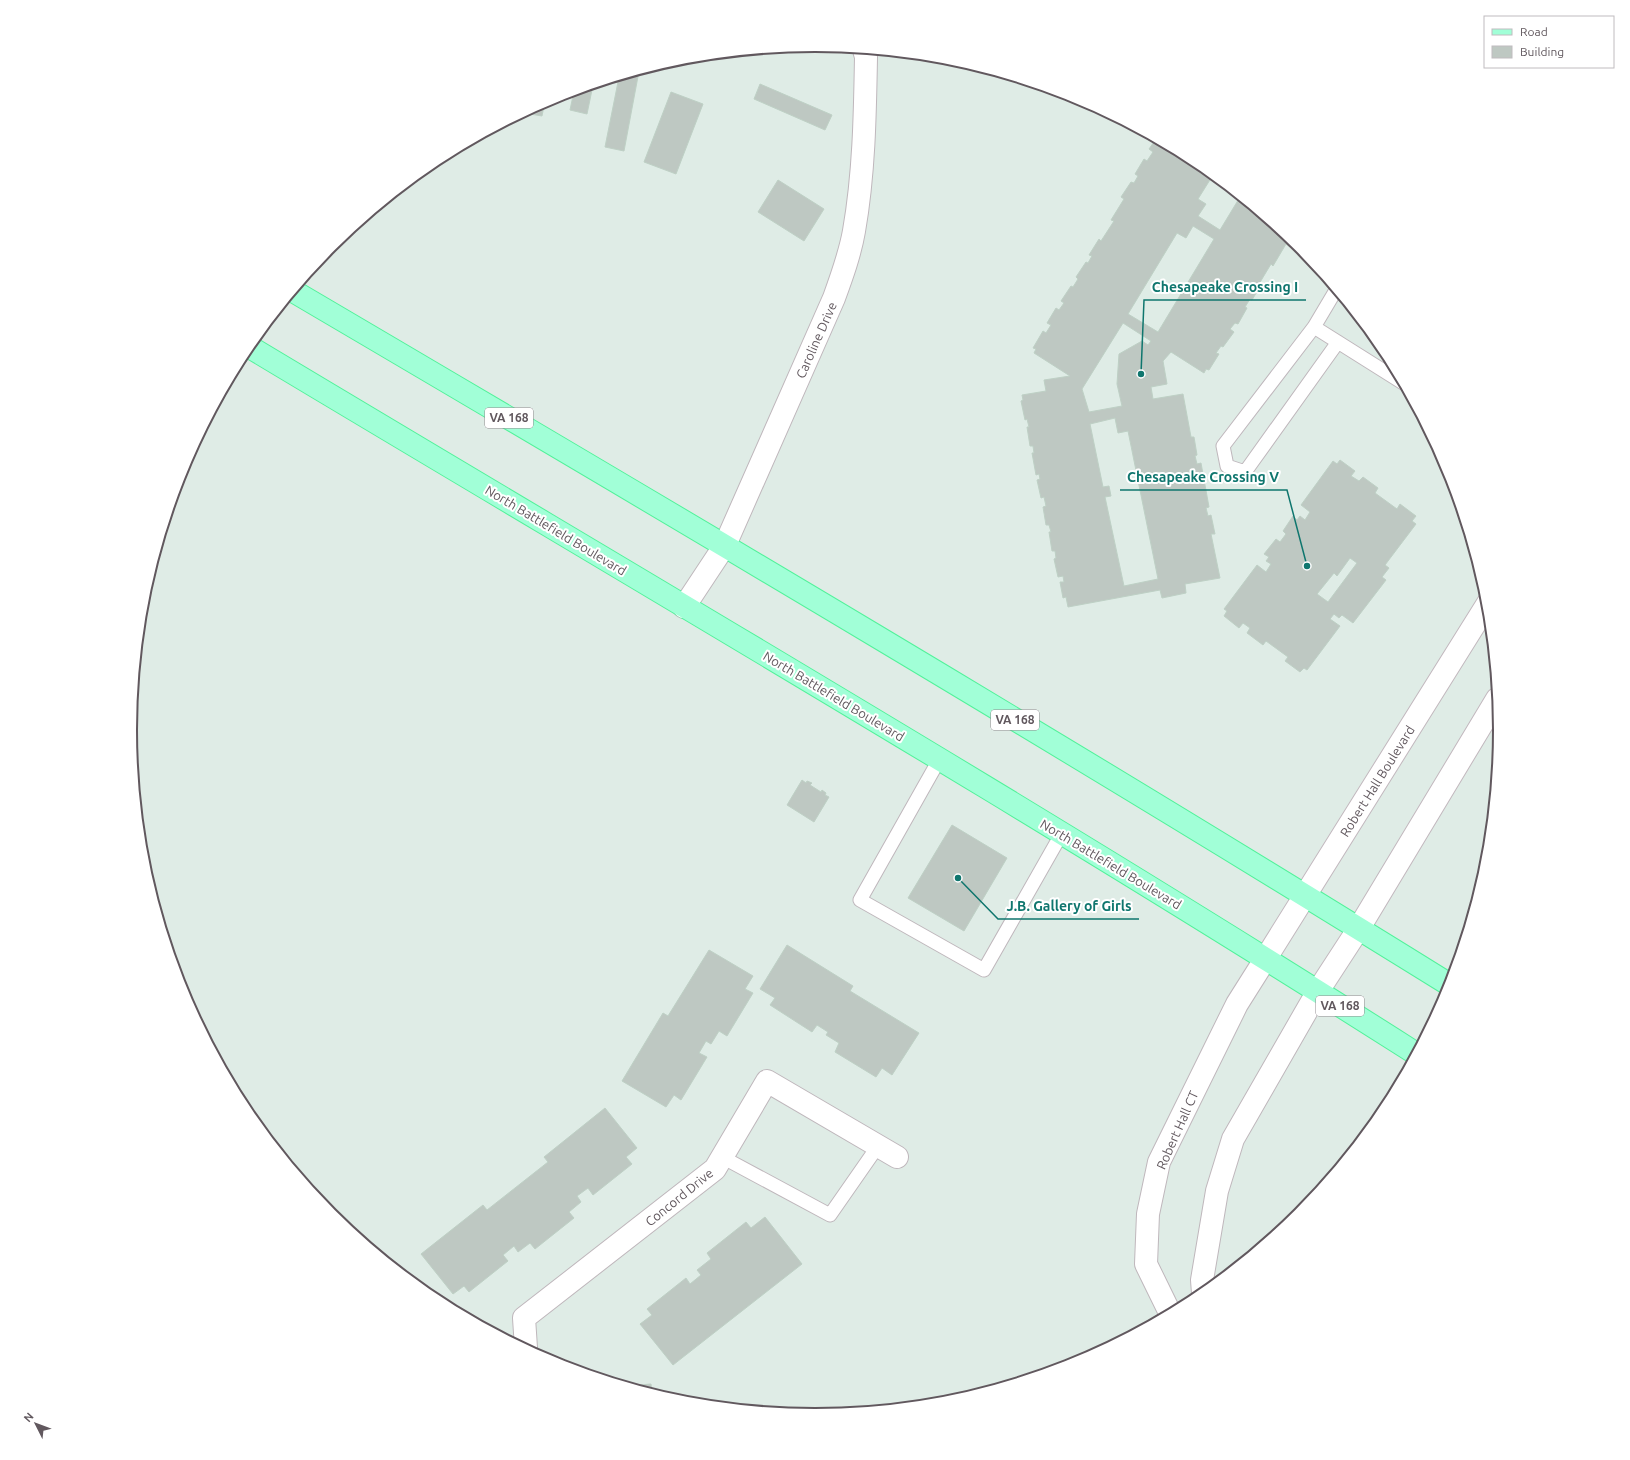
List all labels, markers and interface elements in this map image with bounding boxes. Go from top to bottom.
legend [1484,16,1614,68]
text: Road [1520,25,1548,38]
text: Building [1520,45,1564,58]
callout: Chesapeake Crossing I [1144,274,1306,300]
text: Chesapeake Crossing I [1152,279,1298,295]
street label: Caroline Drive [793,300,839,380]
road number: VA 168 [485,408,533,428]
callout: Chesapeake Crossing V [1120,464,1287,490]
text: Chesapeake Crossing V [1127,469,1279,485]
street label: North Battlefield Boulevard [483,482,629,578]
street label: North Battlefield Boulevard [761,648,907,744]
road number: VA 168 [991,710,1039,730]
street label: Robert Hall Boulevard [1337,723,1417,839]
street label: North Battlefield Boulevard [1038,816,1184,912]
callout: J.B. Gallery of Girls [998,893,1139,919]
text: J.B. Gallery of Girls [1006,898,1132,914]
road number: VA 168 [1316,996,1364,1016]
street label: Robert Hall CT [1153,1089,1201,1171]
street label: Concord Drive [642,1165,716,1229]
north arrow [16,1404,56,1444]
text: N [21,1410,36,1424]

